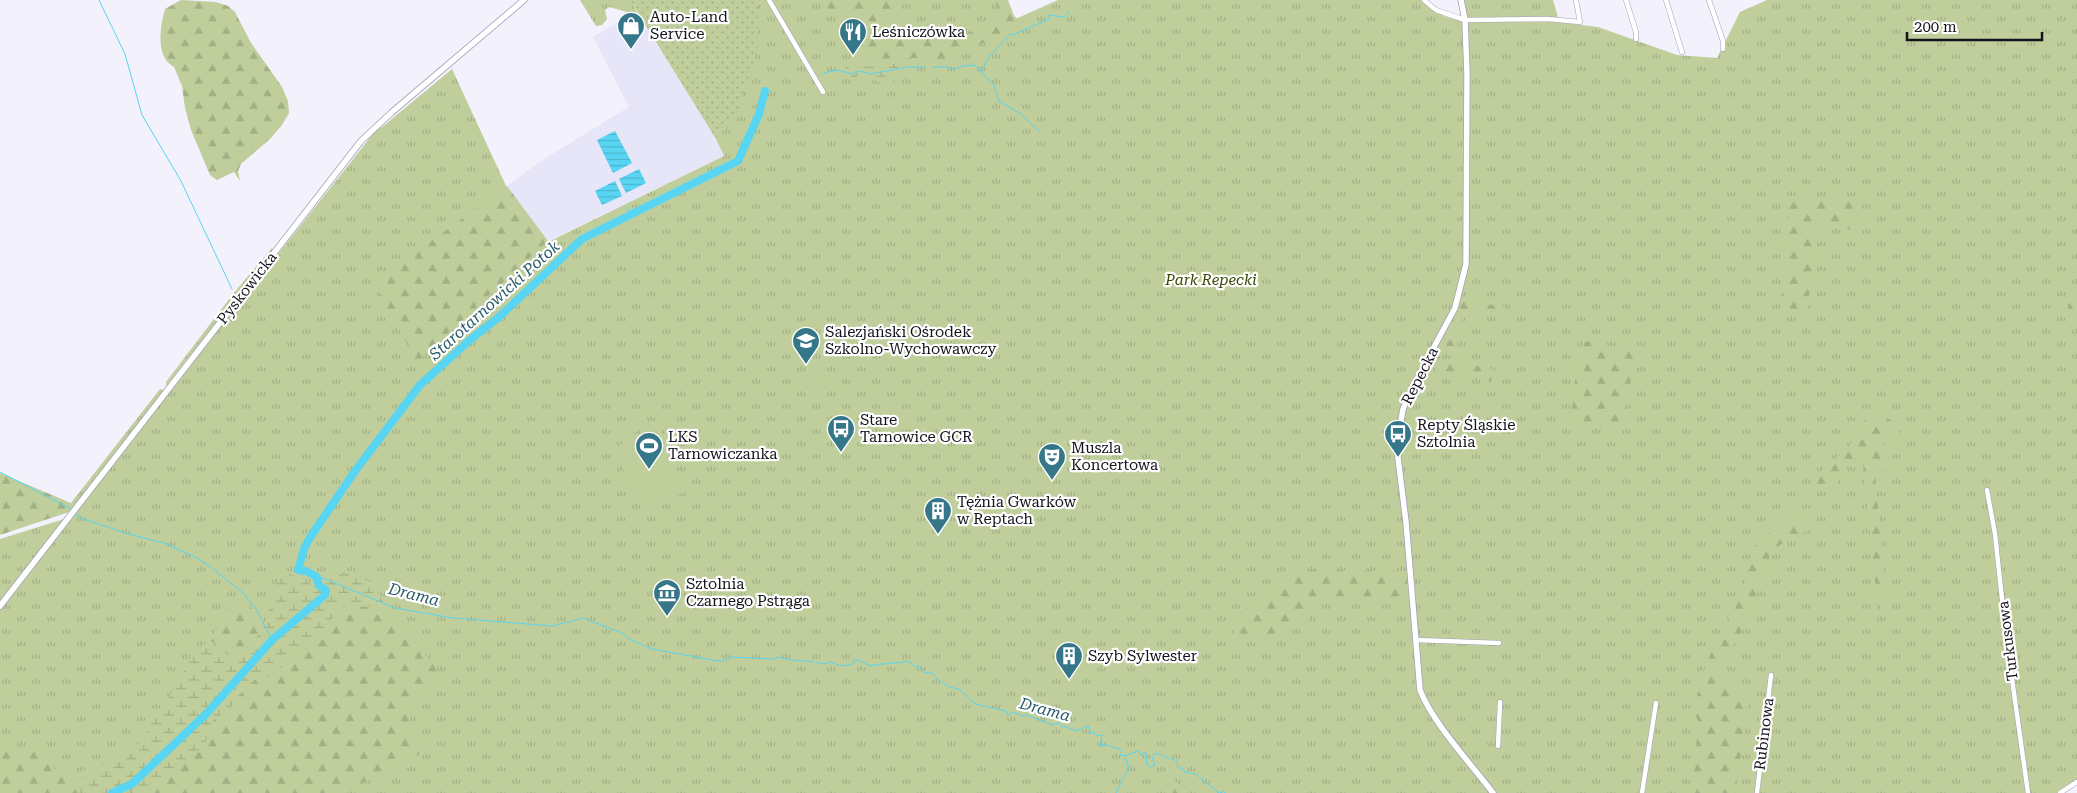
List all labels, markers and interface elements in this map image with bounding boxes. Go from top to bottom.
place label: Auto-Land Service [650,8,728,43]
scale bar [1907,10,2042,42]
shop icon: Auto-Land Service [616,11,646,50]
restaurant icon: Leśniczówka [838,17,868,56]
text: 200 m [1914,18,1957,36]
place label: Leśniczówka [872,23,965,41]
water label: Starotarnowicki Potok [424,237,564,365]
street label: Pyskowicka [213,248,281,328]
park label: Park Repecki [1164,271,1257,289]
place label: Salezjański Ośrodek Szkolno-Wychowawczy [825,323,996,358]
school or university icon: Salezjański Ośrodek Szkolno-Wychowawczy [791,326,821,365]
street label: Repecka [1398,344,1442,408]
place label: Stare Tarnowice GCR [860,411,973,446]
bus stop icon: Stare Tarnowice GCR [826,414,856,453]
place label: Repty Śląskie Sztolnia [1417,415,1515,451]
bus stop icon: Repty Śląskie Sztolnia [1383,419,1413,458]
place label: LKS Tarnowiczanka [668,428,777,463]
sports icon: LKS Tarnowiczanka [634,431,664,470]
place label: Muszla Koncertowa [1071,439,1158,474]
theatre icon: Muszla Koncertowa [1037,442,1067,481]
place label: Tężnia Gwarków w Reptach [957,493,1077,528]
building icon: Tężnia Gwarków w Reptach [923,496,953,535]
place label: Sztolnia Czarnego Pstrąga [686,575,810,610]
museum icon: Sztolnia Czarnego Pstrąga [652,578,682,617]
water label: Drama [385,579,442,610]
street label: Turkusowa [1994,600,2022,682]
building icon: Szyb Sylwester [1054,641,1084,680]
place label: Szyb Sylwester [1088,647,1197,665]
water label: Drama [1016,693,1073,725]
street label: Rubinowa [1751,697,1777,771]

